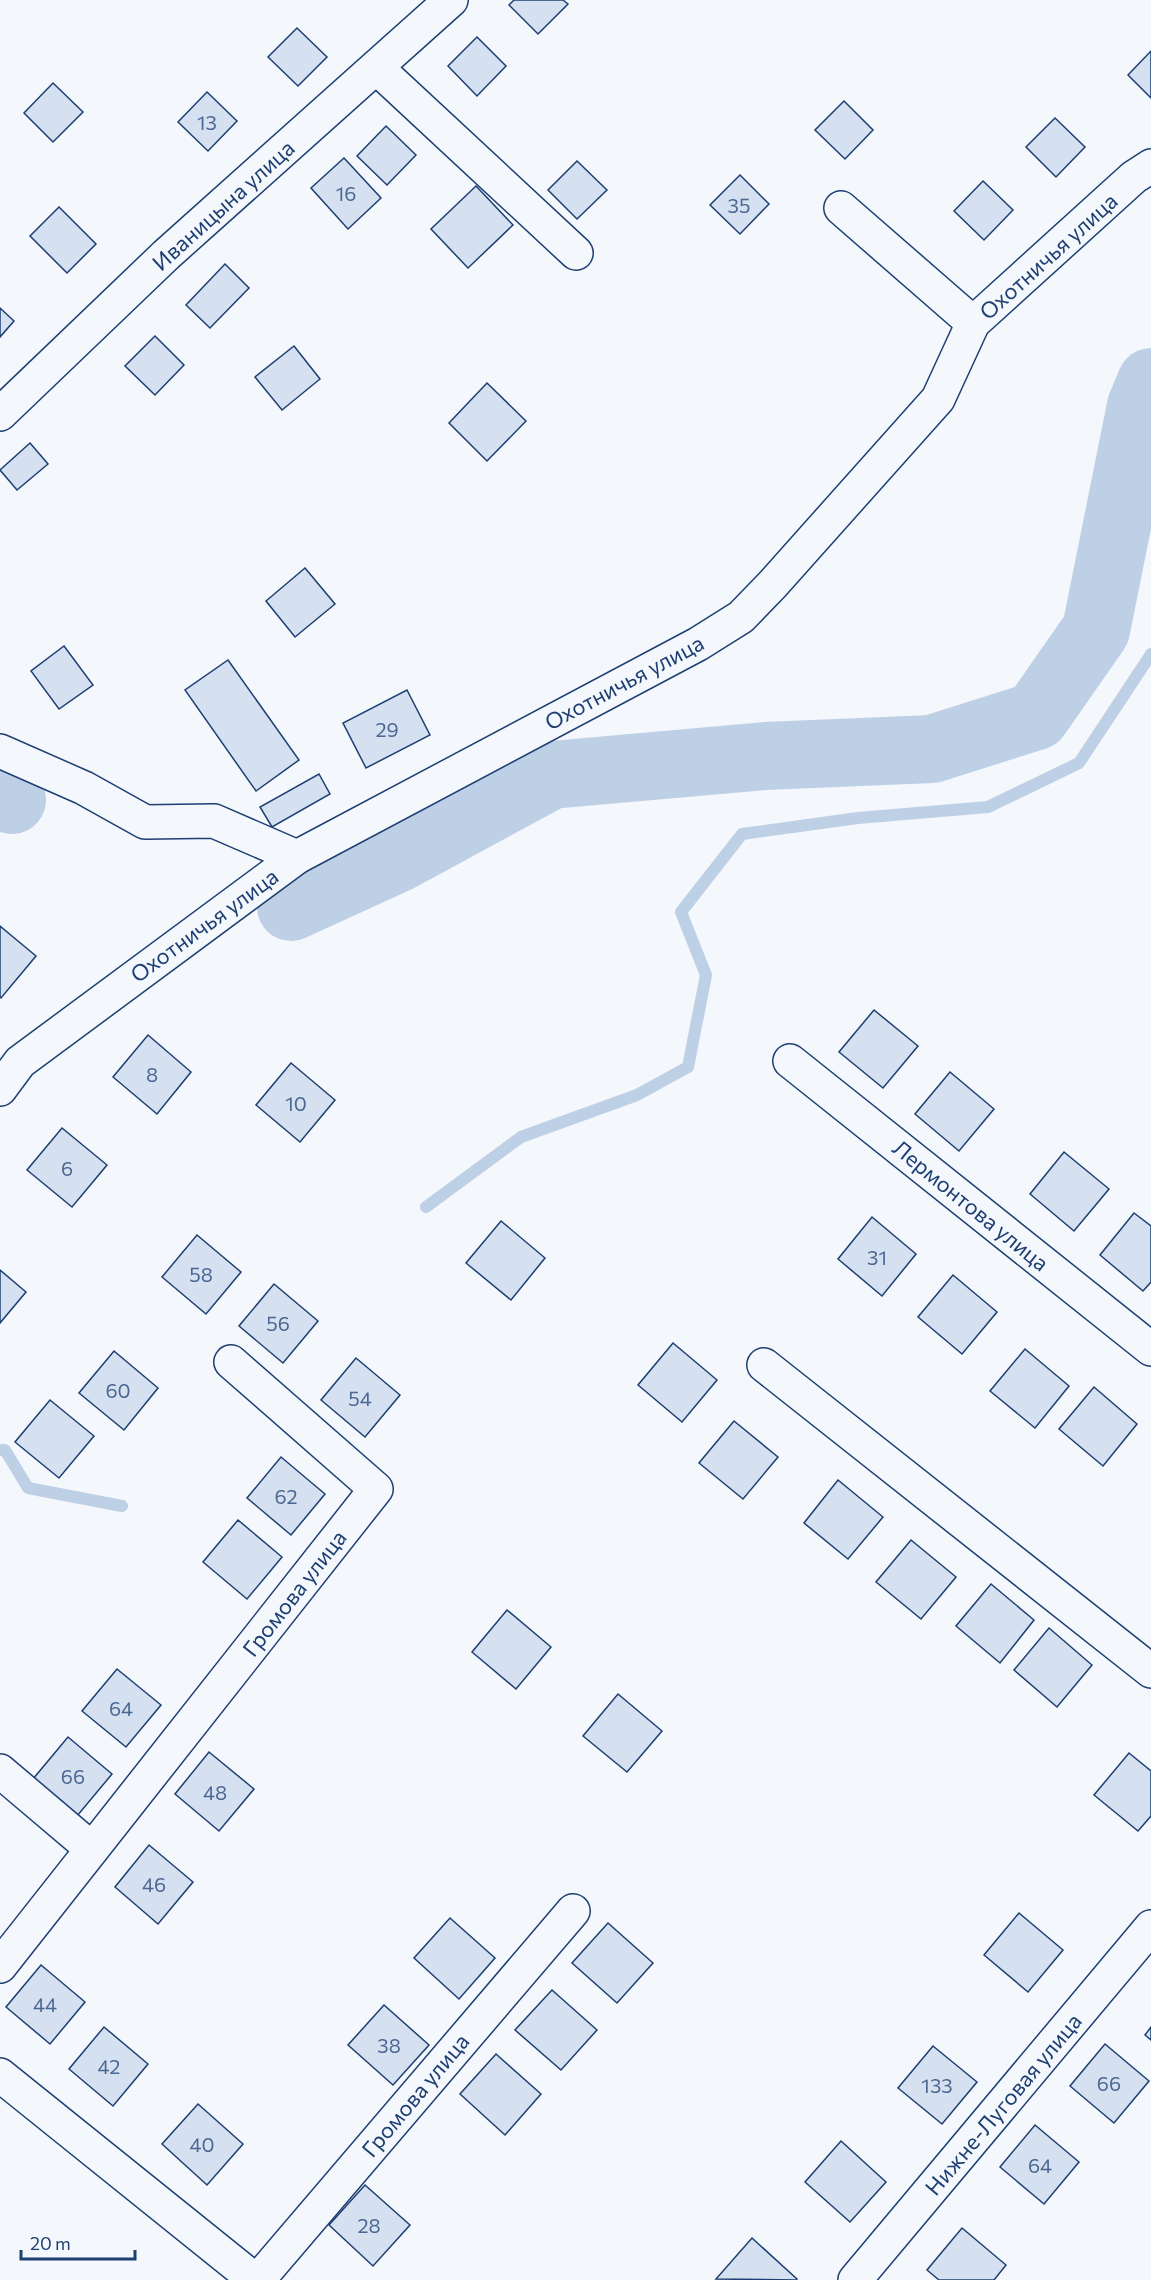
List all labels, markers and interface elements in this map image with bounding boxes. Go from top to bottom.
house number: 13 [197,110,217,134]
street label: Иваницына улица [146,134,300,276]
house number: 16 [336,181,356,205]
street label: Охотничья улица [973,187,1123,325]
house number: 35 [728,193,750,217]
street label: Охотничья улица [540,629,708,735]
house number: 29 [375,717,399,741]
street label: Охотничья улица [125,862,283,988]
house number: 8 [146,1062,158,1086]
house number: 10 [285,1091,307,1115]
street label: Лермонтова улица [887,1134,1055,1276]
house number: 6 [61,1156,73,1180]
house number: 31 [867,1245,887,1269]
house number: 58 [189,1262,213,1286]
house number: 56 [266,1311,290,1335]
house number: 60 [105,1378,131,1402]
house number: 54 [348,1386,372,1410]
house number: 62 [274,1484,298,1508]
street label: Громова улица [236,1524,352,1662]
house number: 64 [109,1696,133,1720]
house number: 66 [61,1764,85,1788]
house number: 48 [203,1780,227,1804]
house number: 46 [142,1872,166,1896]
house number: 44 [33,1992,57,2016]
street label: Нижне-Луговая улица [919,2008,1087,2200]
street label: Громова улица [356,2028,474,2162]
house number: 38 [377,2033,401,2057]
house number: 42 [98,2054,120,2078]
house number: 66 [1097,2071,1121,2095]
house number: 133 [921,2073,953,2097]
house number: 40 [189,2132,215,2156]
house number: 64 [1028,2153,1052,2177]
house number: 28 [357,2213,381,2237]
scale bar [21,2223,135,2261]
text: 20 m [30,2232,71,2254]

